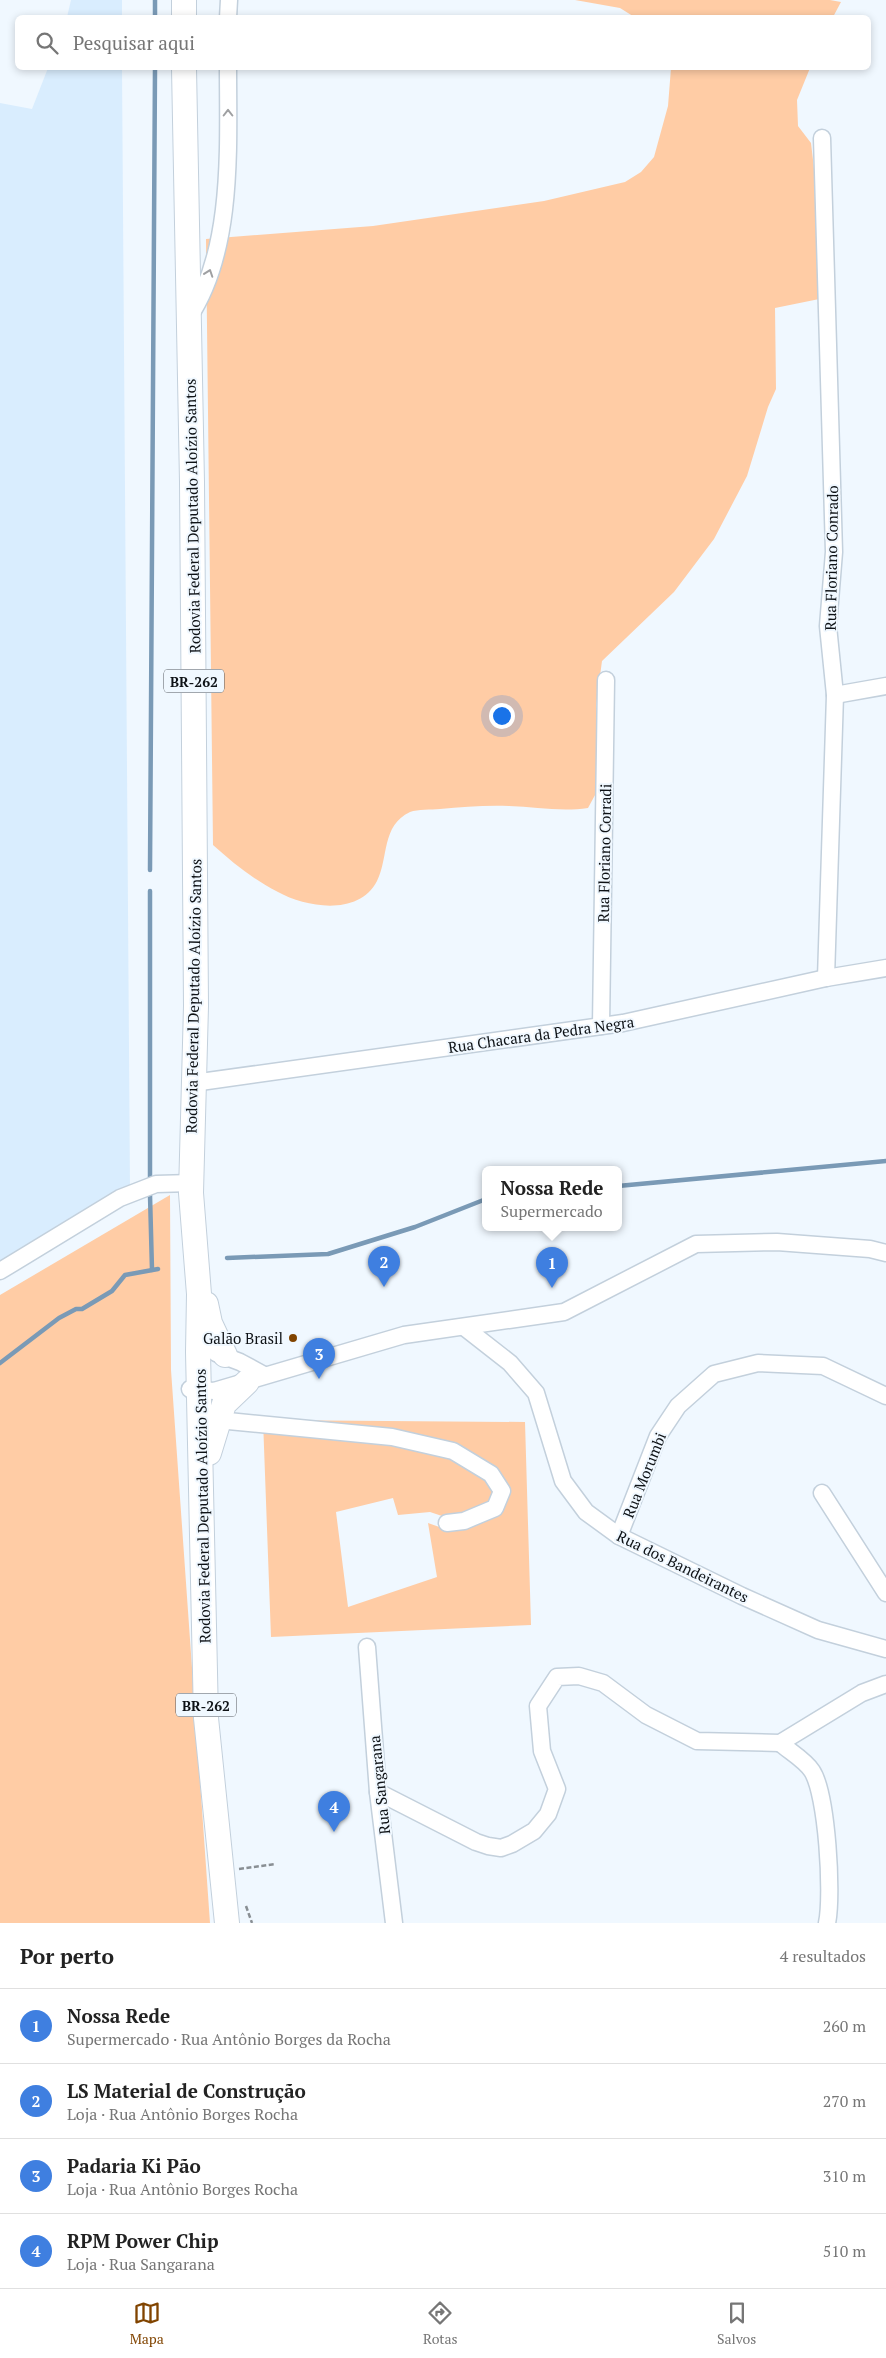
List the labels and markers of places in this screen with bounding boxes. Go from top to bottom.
pin: 2 [368,1246,400,1287]
pin: 1 [536,1247,568,1288]
place label: Galão Brasil [203,1328,283,1348]
marker: Galão Brasil [287,1332,299,1344]
pin: 3 [303,1338,335,1379]
pin: 4 [318,1791,350,1832]

